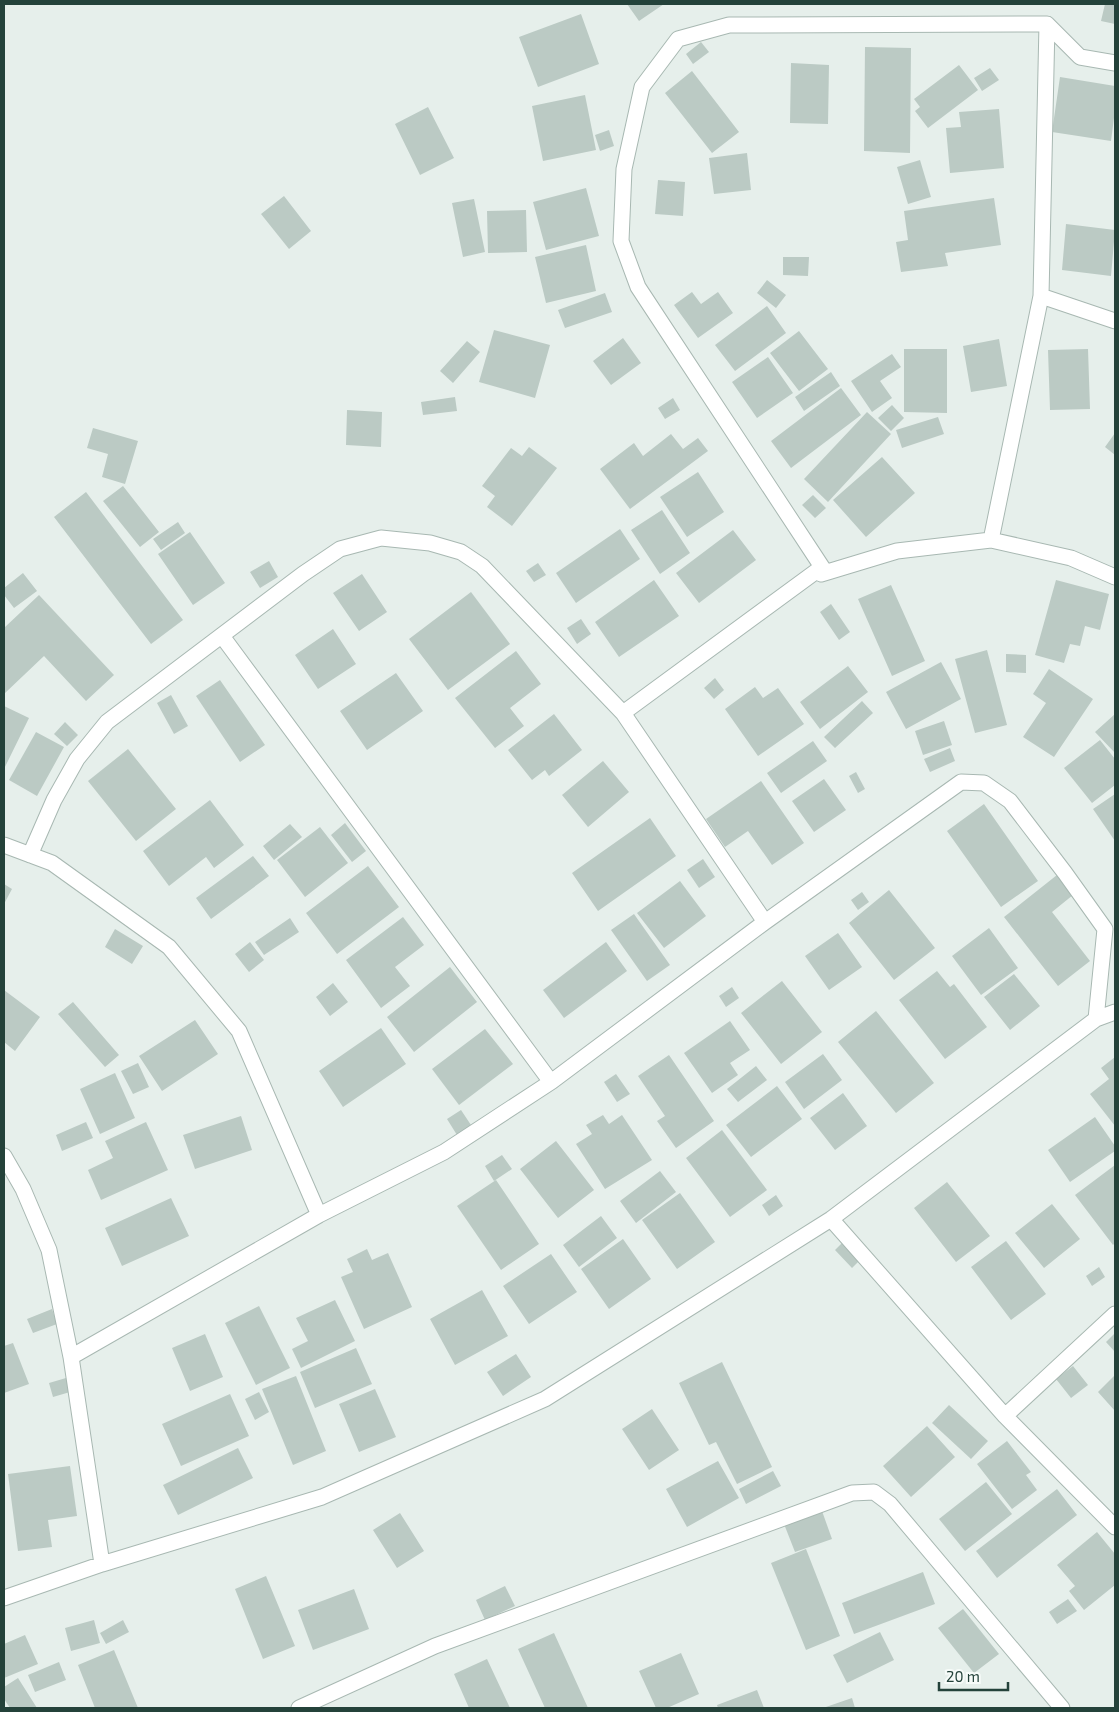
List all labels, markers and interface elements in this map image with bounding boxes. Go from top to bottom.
scale bar [939,1660,1008,1692]
text: 20 m [946,1667,980,1685]

